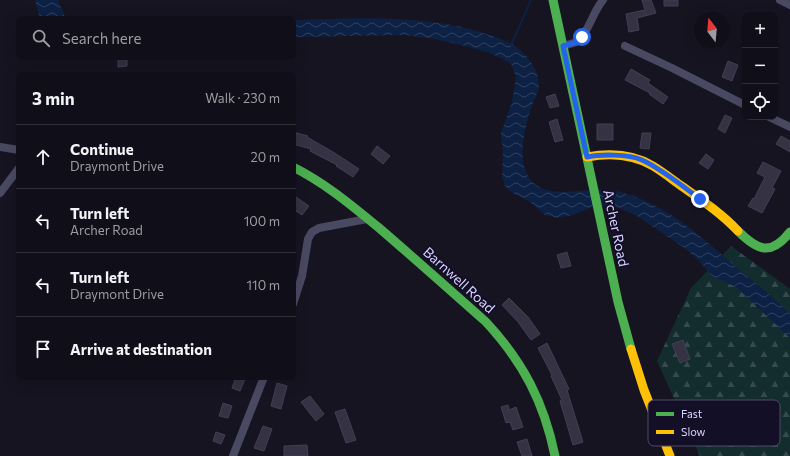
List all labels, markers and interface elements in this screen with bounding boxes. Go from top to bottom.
north arrow [694,12,730,48]
map controls [742,12,778,120]
button: + [742,12,778,48]
search box [16,16,296,60]
icon: search [30,27,52,49]
route start [573,28,591,46]
text: Search here [62,29,141,47]
button: − [742,48,778,84]
button: locate [742,84,778,120]
text: 3 min [32,88,75,109]
text: Walk · 230 m [205,90,280,106]
text: Continue [70,140,134,158]
icon: ahead [32,146,54,168]
text: 20 m [251,149,280,165]
text: Draymont Drive [70,158,164,174]
street label: Archer Road [600,188,633,268]
route end [691,190,709,208]
text: Turn left [70,204,129,222]
icon: left [32,210,54,232]
text: 100 m [244,213,280,229]
text: Archer Road [70,222,143,238]
street label: Barnwell Road [420,243,499,316]
text: Turn left [70,268,129,286]
icon: left [32,274,54,296]
text: 110 m [247,277,280,293]
text: Draymont Drive [70,286,164,302]
icon: arrive [32,338,54,360]
text: Arrive at destination [70,340,212,358]
legend [648,400,780,446]
text: Fast [681,407,703,420]
text: Slow [681,425,706,438]

